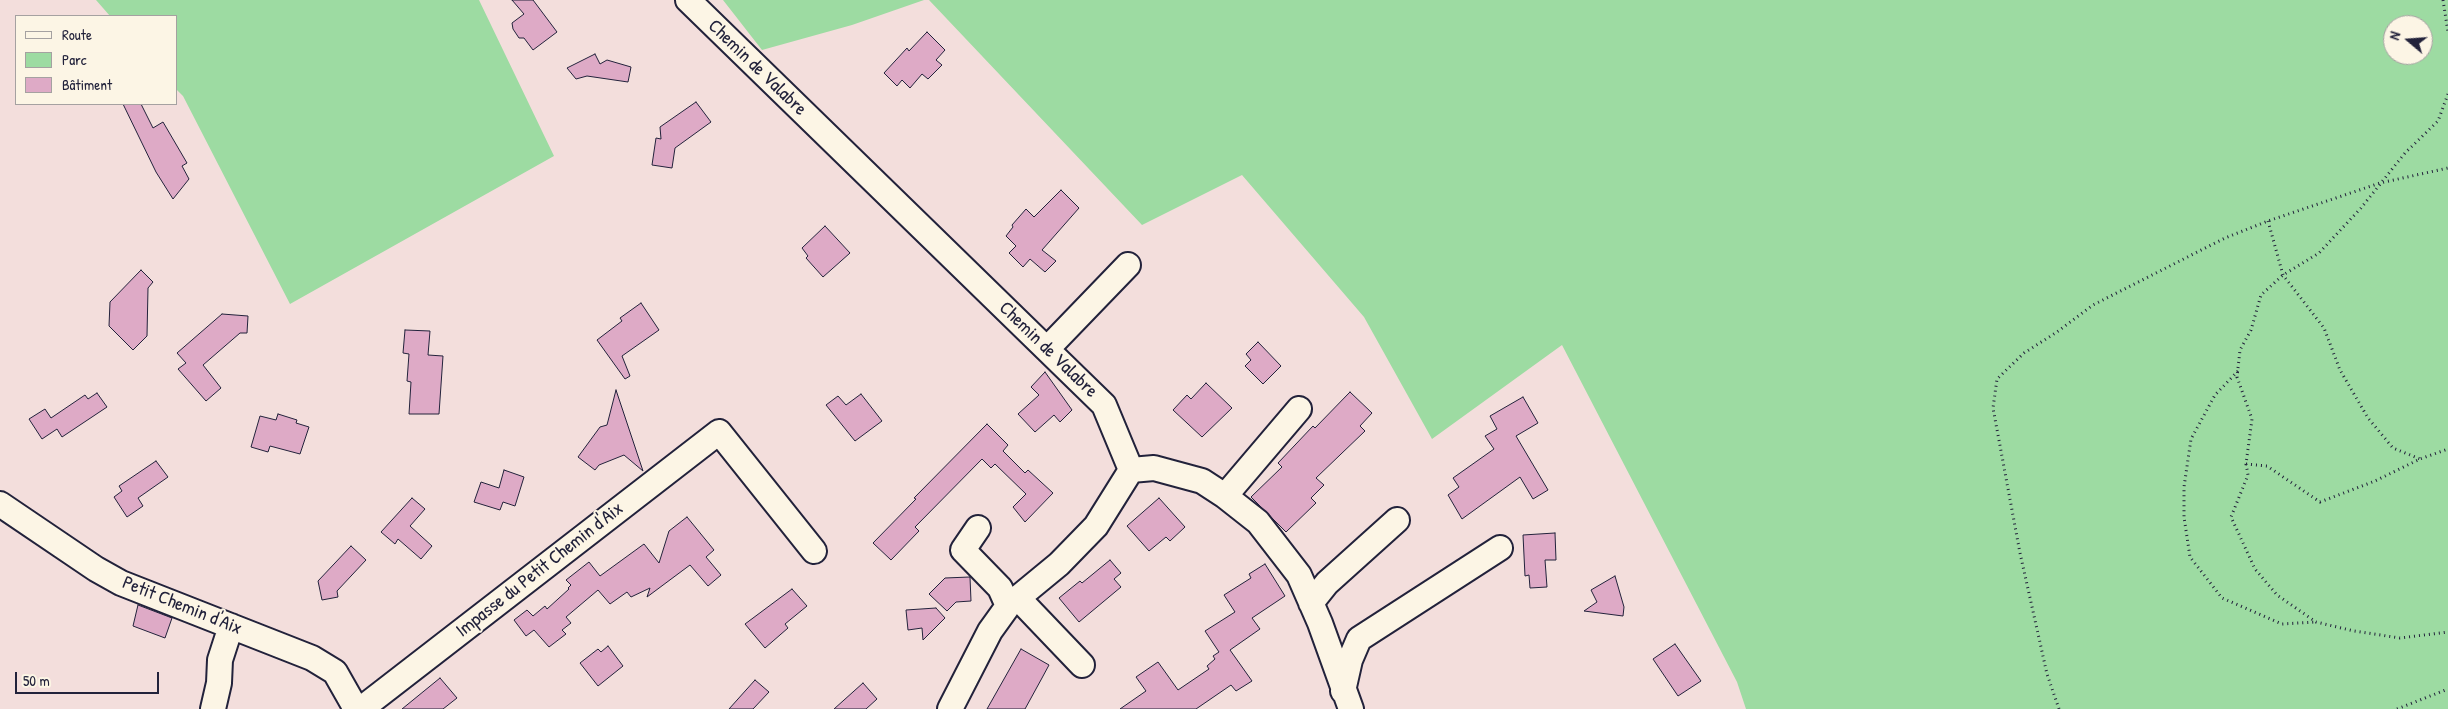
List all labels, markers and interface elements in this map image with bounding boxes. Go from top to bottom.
legend [15,15,178,105]
street label: Chemin de Valabre [703,15,811,121]
north arrow [2383,15,2433,65]
text: Route [62,24,92,45]
text: N [2384,29,2404,42]
text: Parc [62,49,87,70]
text: Bâtiment [62,74,112,95]
street label: Chemin de Valabre [994,297,1102,403]
street label: Impasse du Petit Chemin d'Aix [452,498,628,642]
street label: Petit Chemin d'Aix [119,572,245,640]
scale bar [18,662,161,694]
text: 50 m [23,670,50,691]

